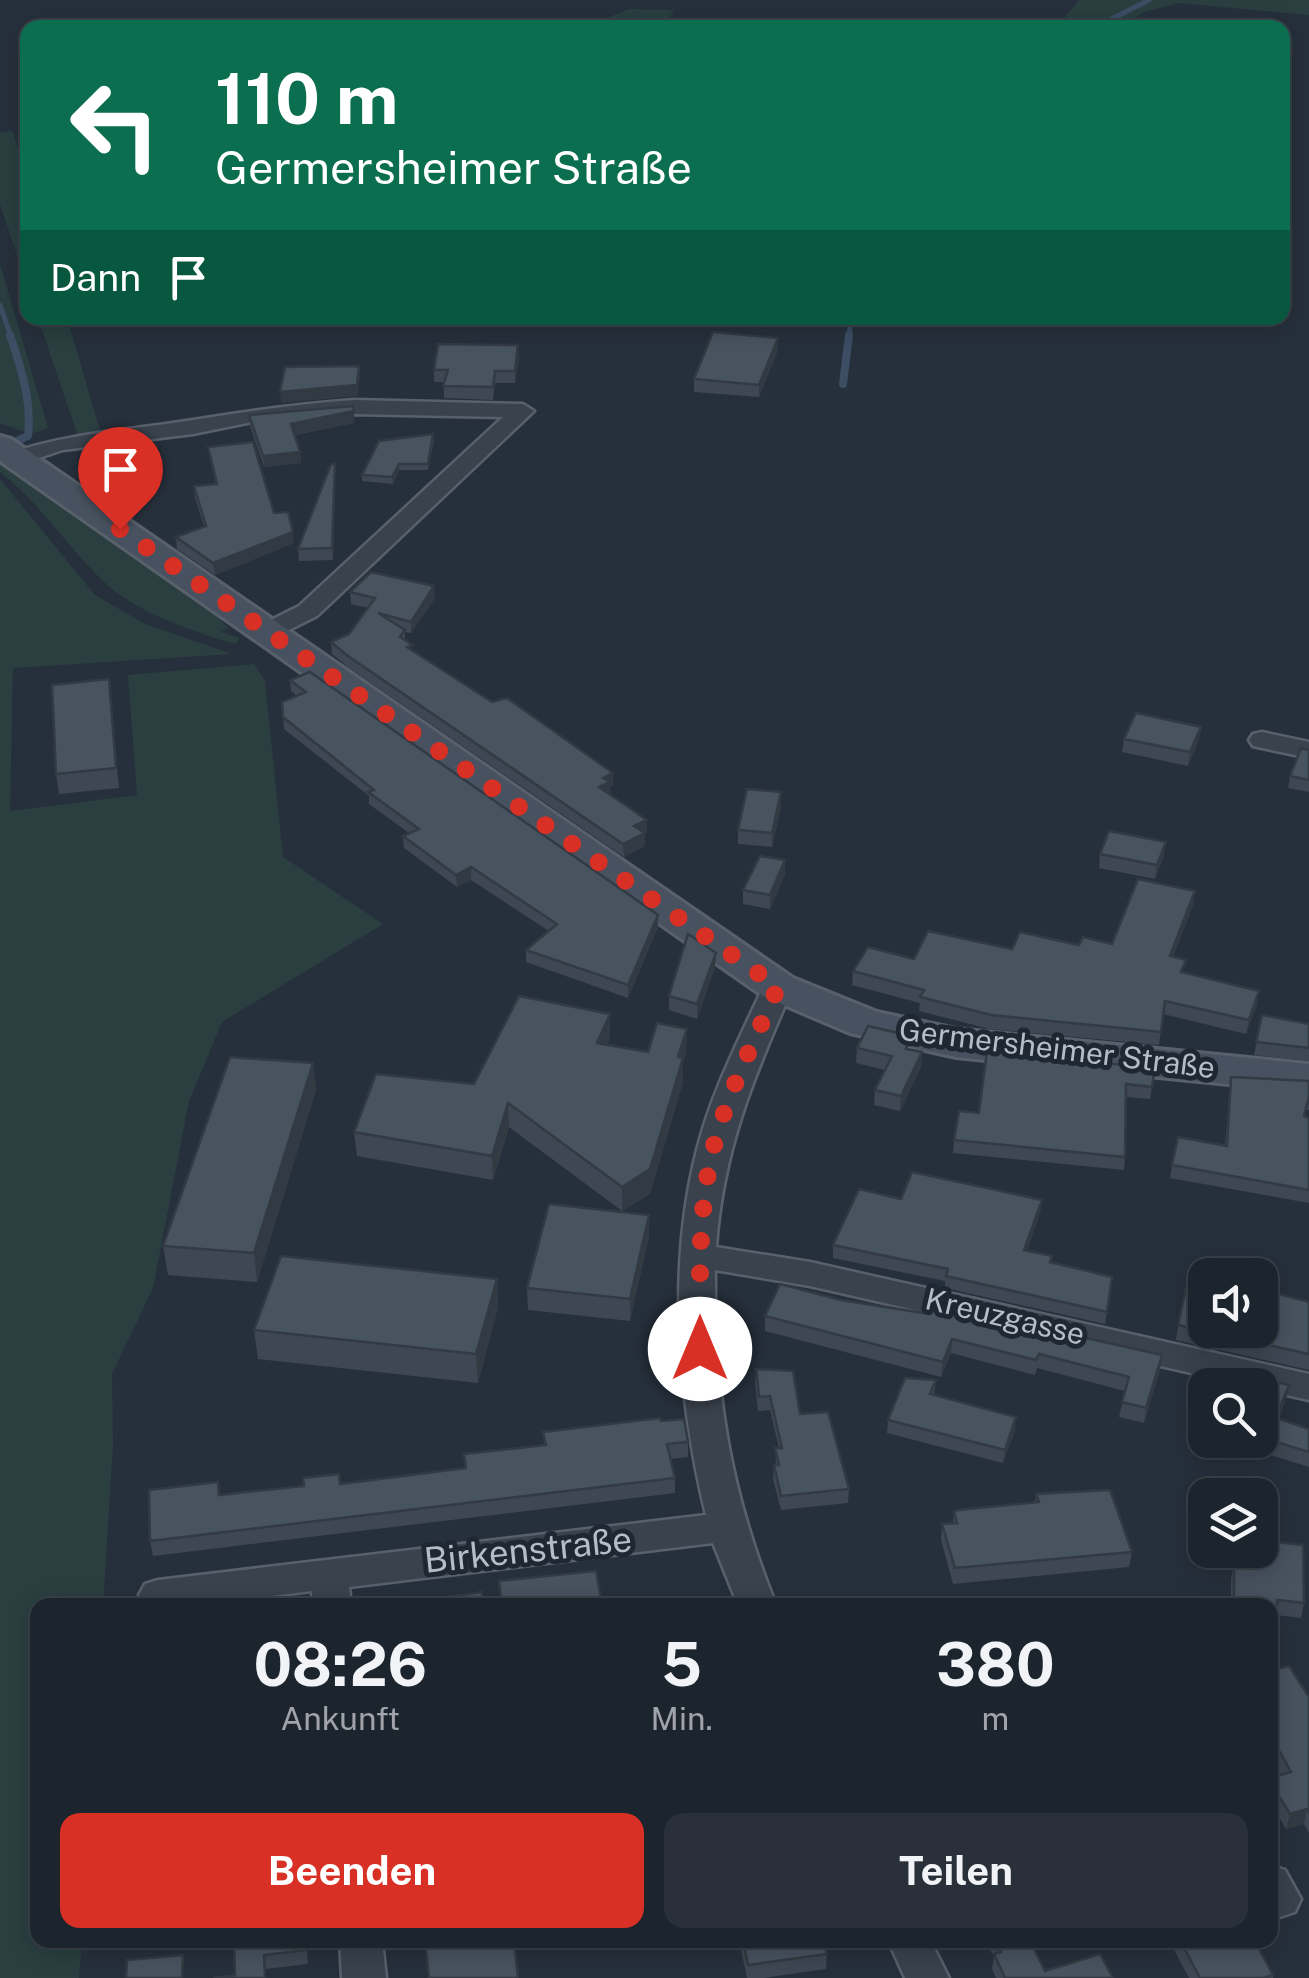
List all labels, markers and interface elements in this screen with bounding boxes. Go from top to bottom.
text: 110 m [215,57,399,140]
icon: left [50,60,180,190]
text: Germersheimer Straße [215,141,692,194]
icon: arrive [161,250,216,305]
text: Dann [50,255,141,300]
pin [78,427,163,530]
icon: arrive [93,442,148,497]
street label: Germersheimer Straße [897,1011,1217,1085]
map controls [1188,1258,1278,1568]
button: sound [1188,1258,1278,1348]
street label: Kreuzgasse [922,1280,1088,1352]
position arrow [648,1297,752,1401]
button: search [1188,1368,1278,1458]
button: layers [1188,1478,1278,1568]
street label: Birkenstraße [422,1518,634,1581]
text: 08:26 [253,1629,427,1700]
text: 5 [661,1629,702,1700]
text: 380 [936,1629,1055,1700]
text: Ankunft [280,1700,400,1737]
text: Min. [651,1700,713,1737]
text: m [982,1700,1009,1737]
button: Beenden [60,1813,644,1928]
button: Teilen [664,1813,1248,1928]

